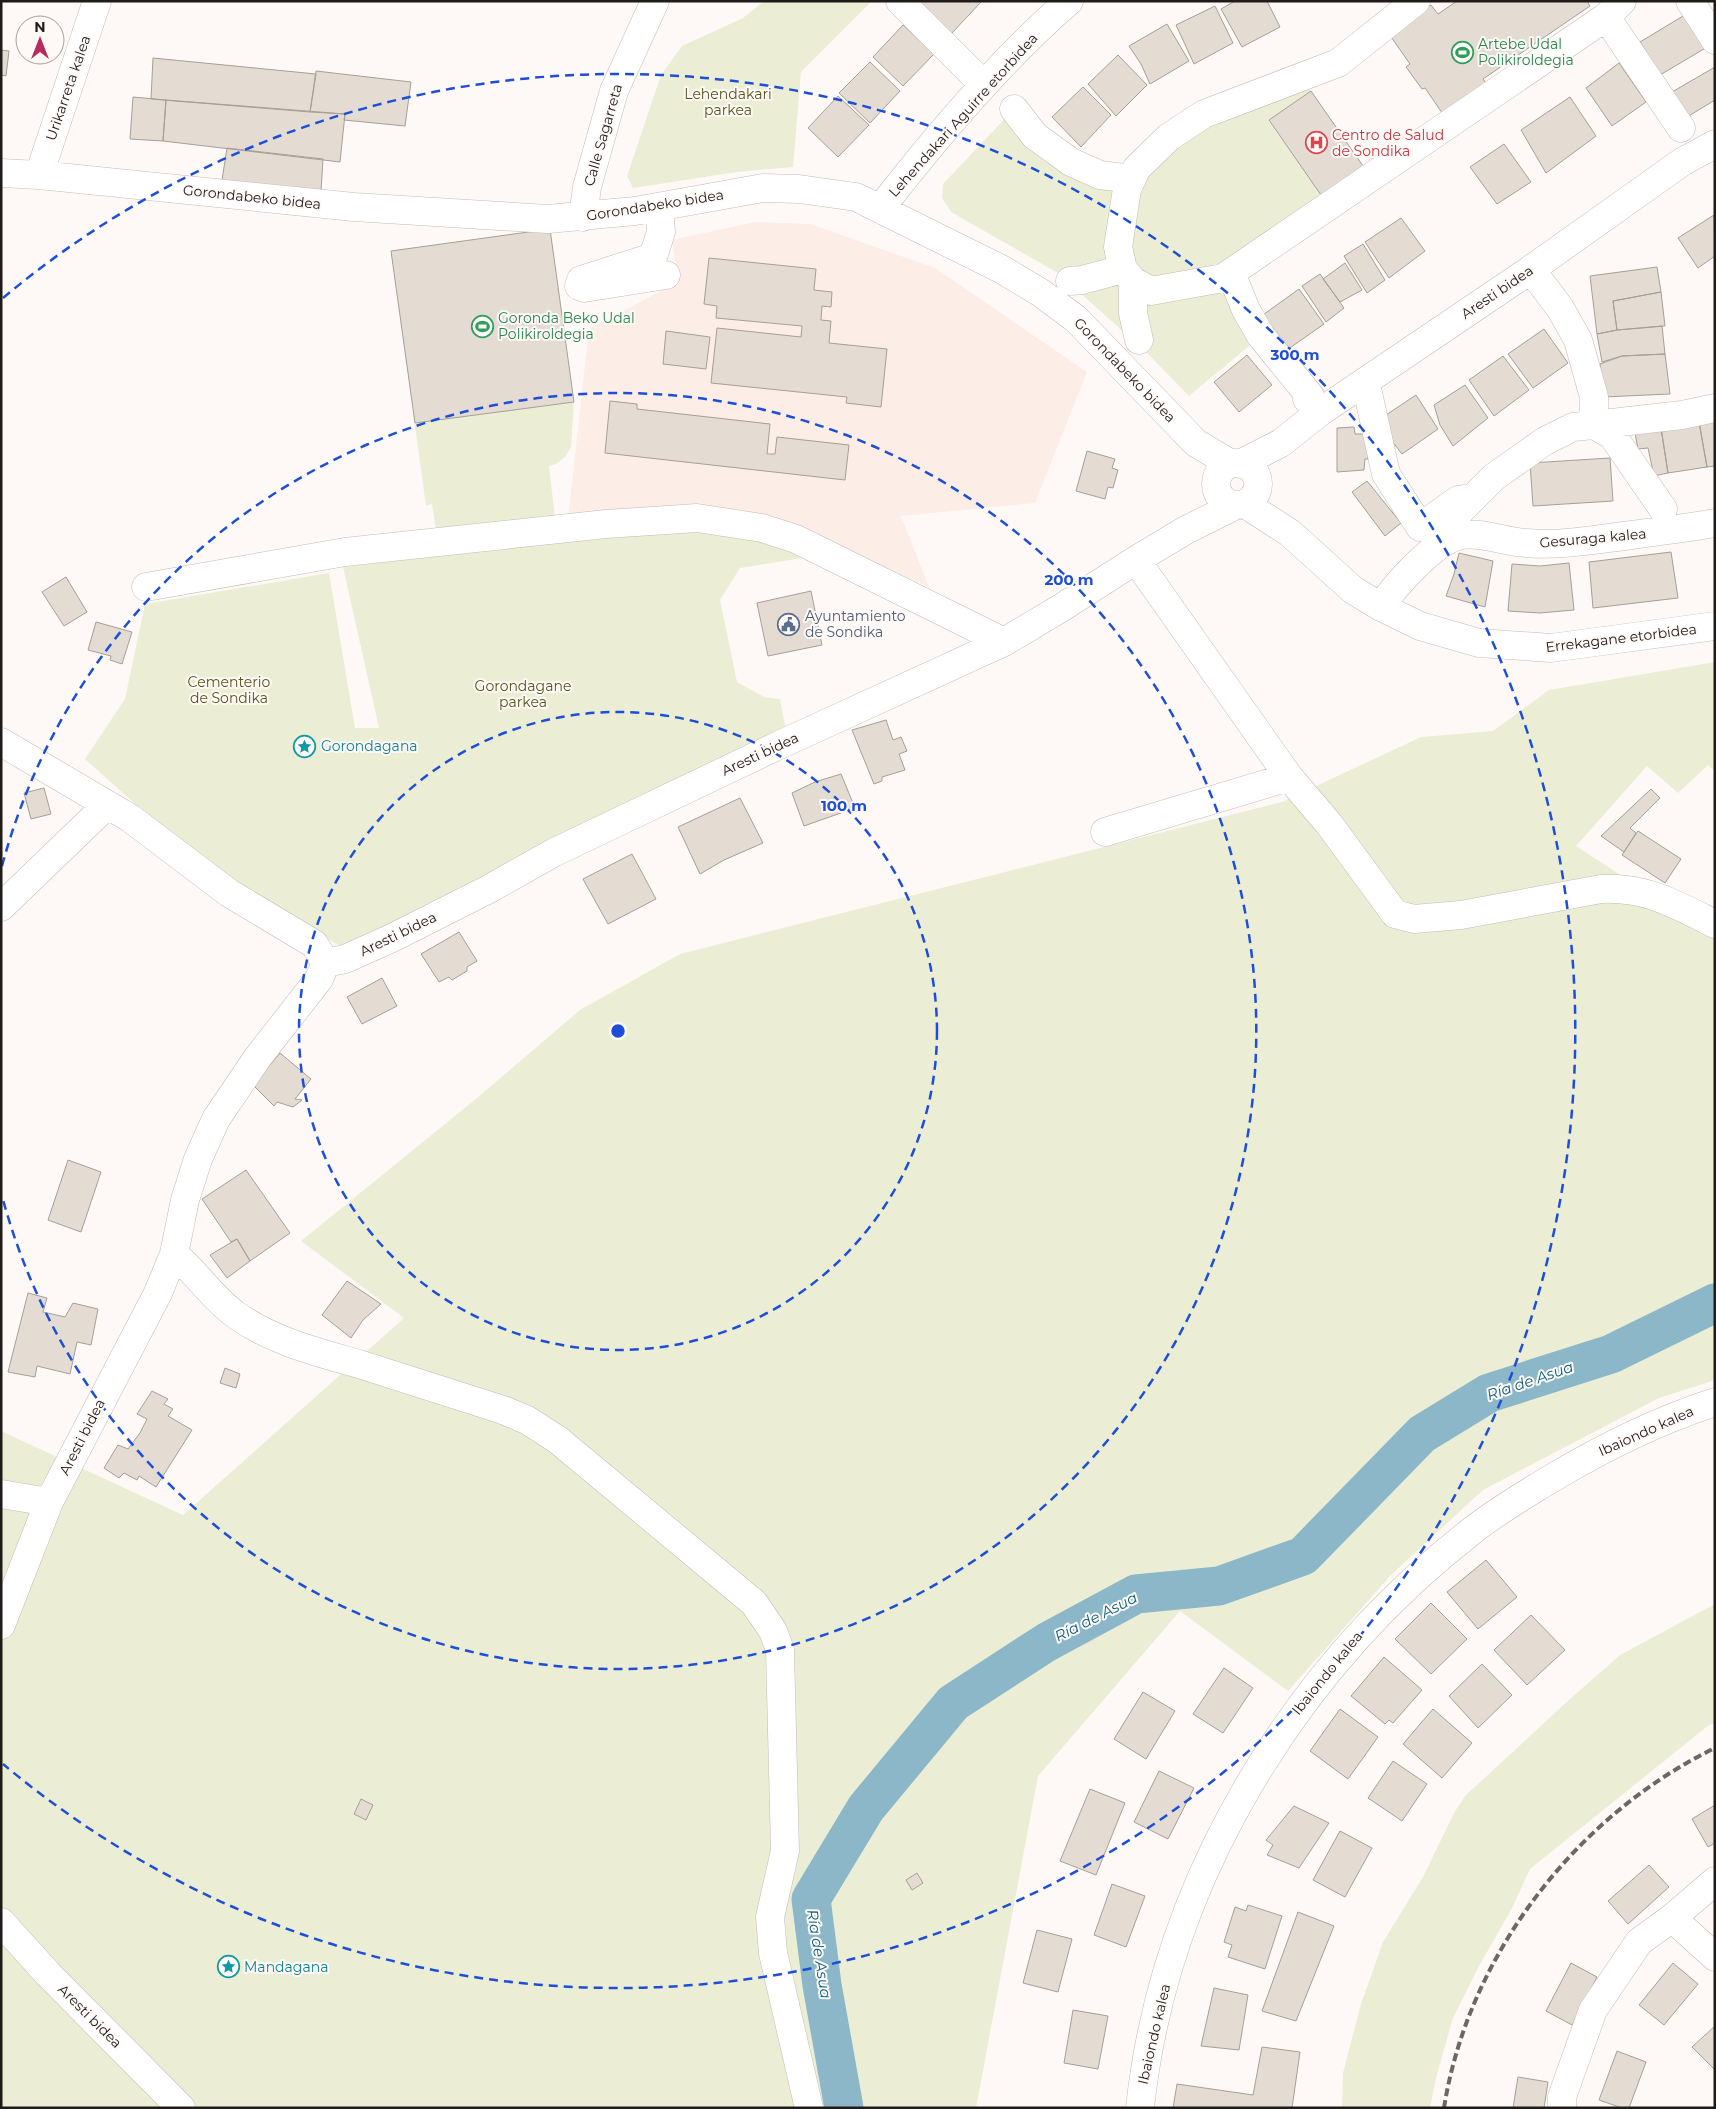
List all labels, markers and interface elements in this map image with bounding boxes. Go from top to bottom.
north arrow [15,15,65,65]
text: N [34,18,46,36]
street label: Lehendakari Aguirre etorbidea [885,29,1041,201]
street label: Urikarreta kalea [42,33,94,143]
place label: Artebe Udal Polikiroldegia [1478,35,1574,69]
sports icon: Artebe Udal Polikiroldegia [1450,40,1474,64]
street label: Calle Sagarreta [580,82,626,188]
park label: Lehendakari parkea [684,85,772,119]
place label: Centro de Salud de Sondika [1332,126,1444,160]
hospital icon: Centro de Salud de Sondika [1304,131,1328,155]
street label: Gorondabeko bidea [182,181,322,213]
street label: Gorondabeko bidea [585,185,725,225]
street label: Aresti bidea [1458,261,1536,323]
place label: Goronda Beko Udal Polikiroldegia [498,309,635,343]
sports icon: Goronda Beko Udal Polikiroldegia [470,314,494,338]
street label: Gorondabeko bidea [1070,314,1180,426]
text: 300 m [1269,345,1320,364]
street label: Gesuraga kalea [1539,524,1647,552]
text: 200 m [1044,570,1094,589]
place label: Ayuntamiento de Sondika [805,607,906,641]
public building icon: Ayuntamiento de Sondika [777,612,801,636]
street label: Errekagane etorbidea [1544,620,1698,656]
park label: Cementerio de Sondika [188,673,271,707]
park label: Gorondagane parkea [475,677,571,711]
street label: Aresti bidea [719,728,801,780]
place icon: Gorondagana [293,734,317,758]
place label: Gorondagana [321,737,418,755]
text: 100 m [821,796,867,815]
street label: Aresti bidea [357,908,439,960]
centre of rings [609,1022,627,1040]
water label: Ría de Asua [1484,1357,1576,1404]
street label: Aresti bidea [55,1396,109,1478]
street label: Ibaiondo kalea [1595,1402,1697,1460]
water label: Ría de Asua [1051,1588,1140,1646]
street label: Ibaiondo kalea [1288,1627,1366,1719]
water label: Ría de Asua [803,1908,836,2000]
place icon: Mandagana [216,1955,240,1979]
place label: Mandagana [244,1958,328,1976]
street label: Aresti bidea [54,1980,126,2052]
street label: Ibaiondo kalea [1134,1982,1174,2086]

